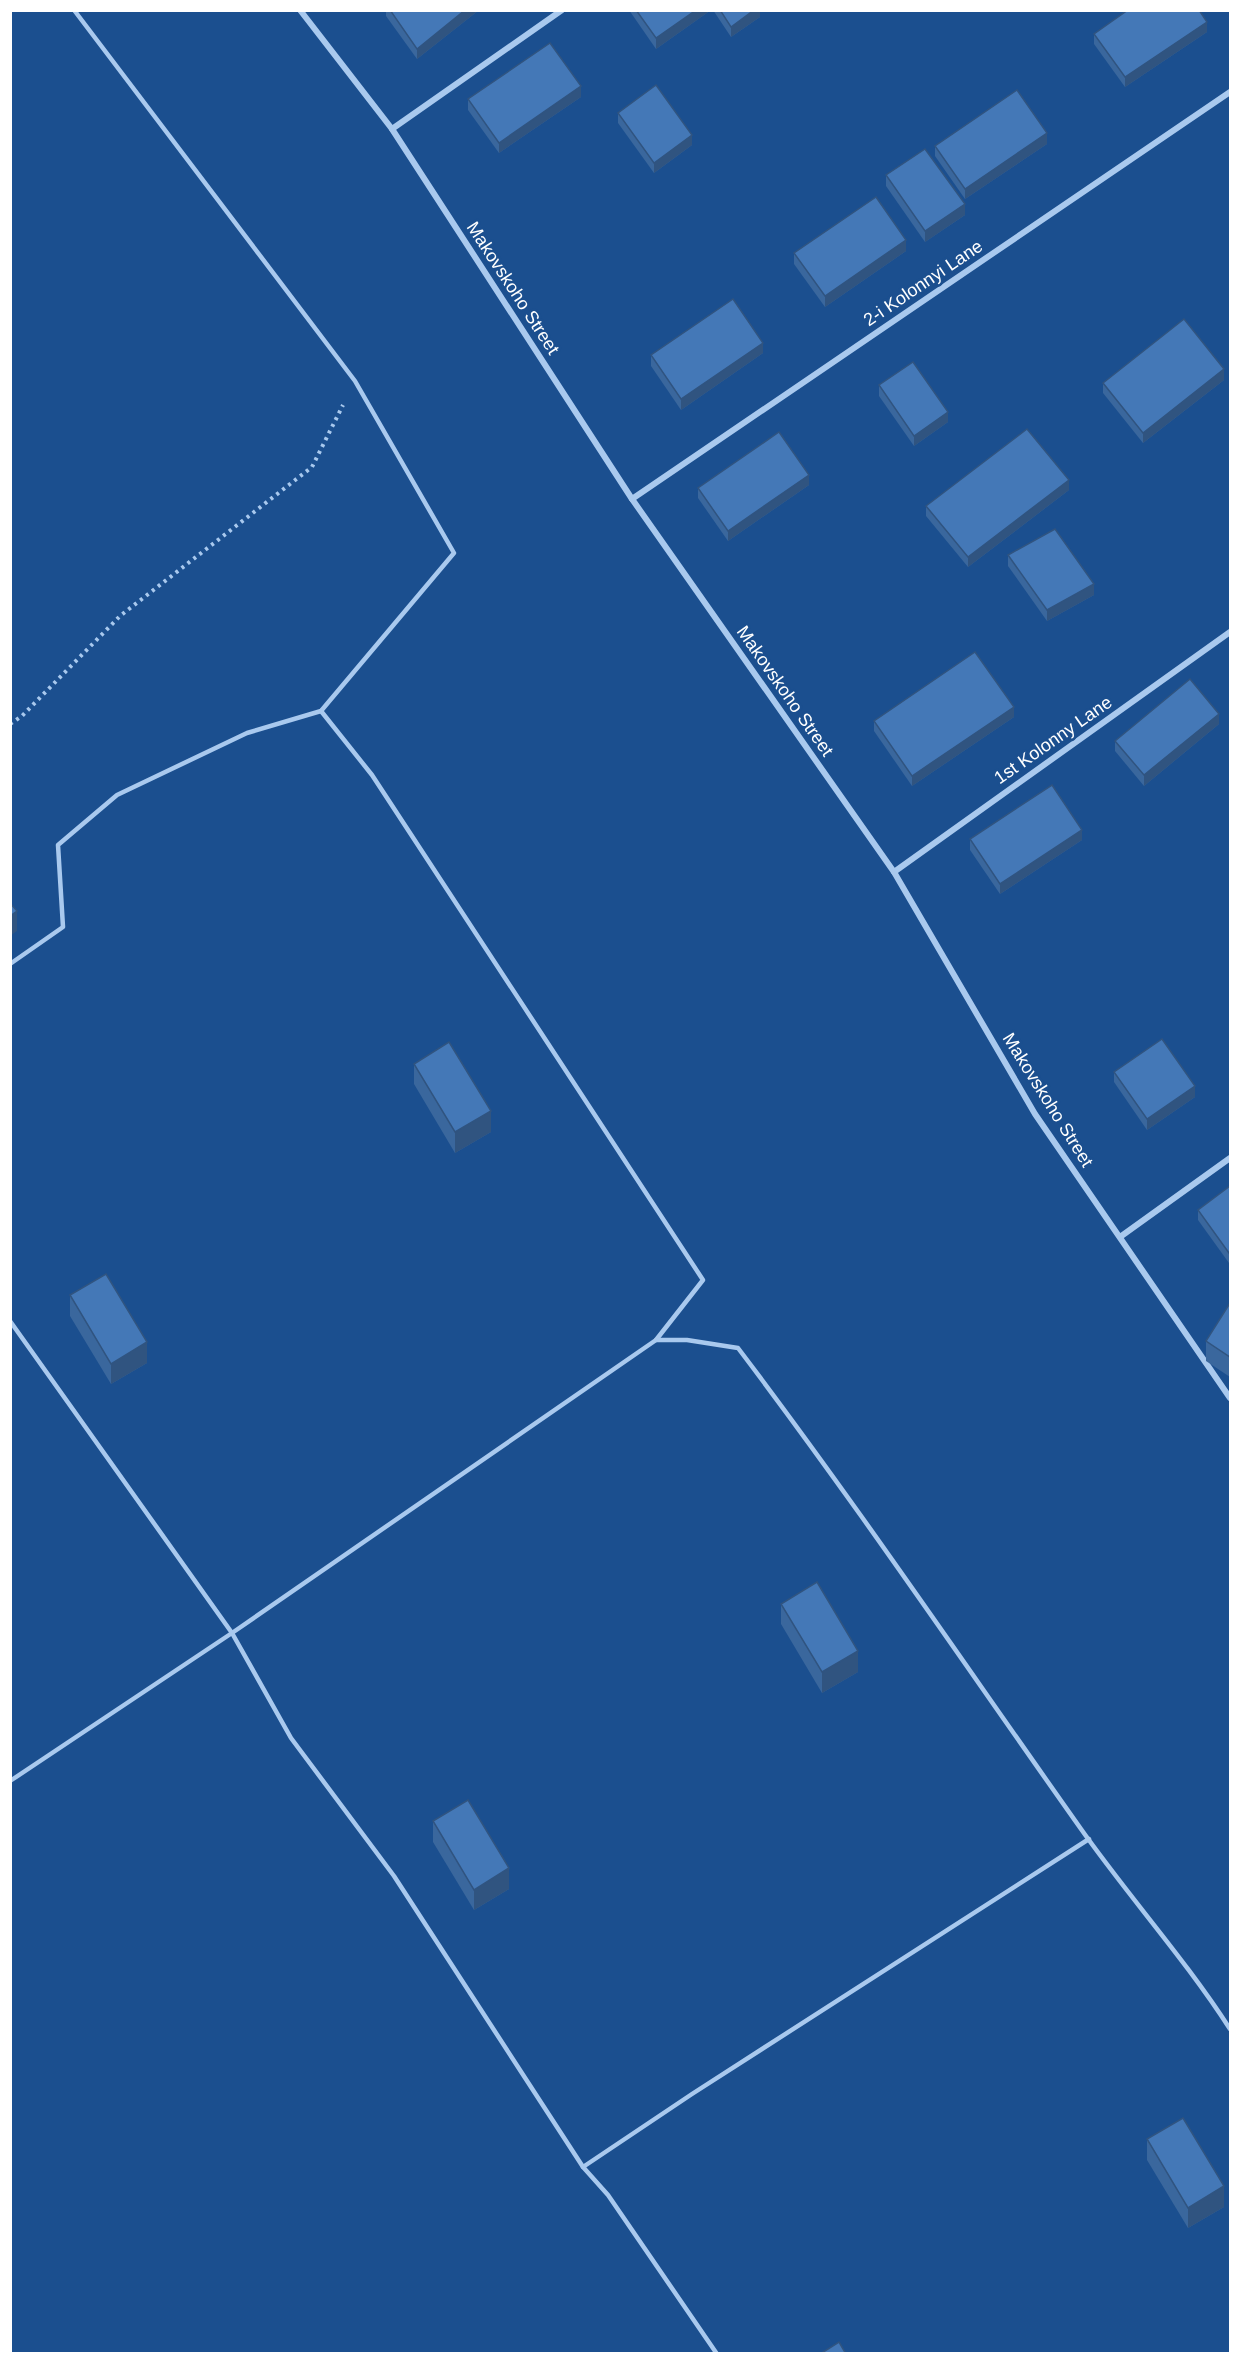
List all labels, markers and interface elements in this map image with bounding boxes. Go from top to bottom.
street label: Makovskoho Street [463,218,563,358]
street label: 2-i Kolonnyi Lane [860,236,986,330]
street label: Makovskoho Street [733,622,837,760]
street label: 1st Kolonny Lane [990,692,1116,788]
street label: Makovskoho Street [999,1029,1097,1171]

